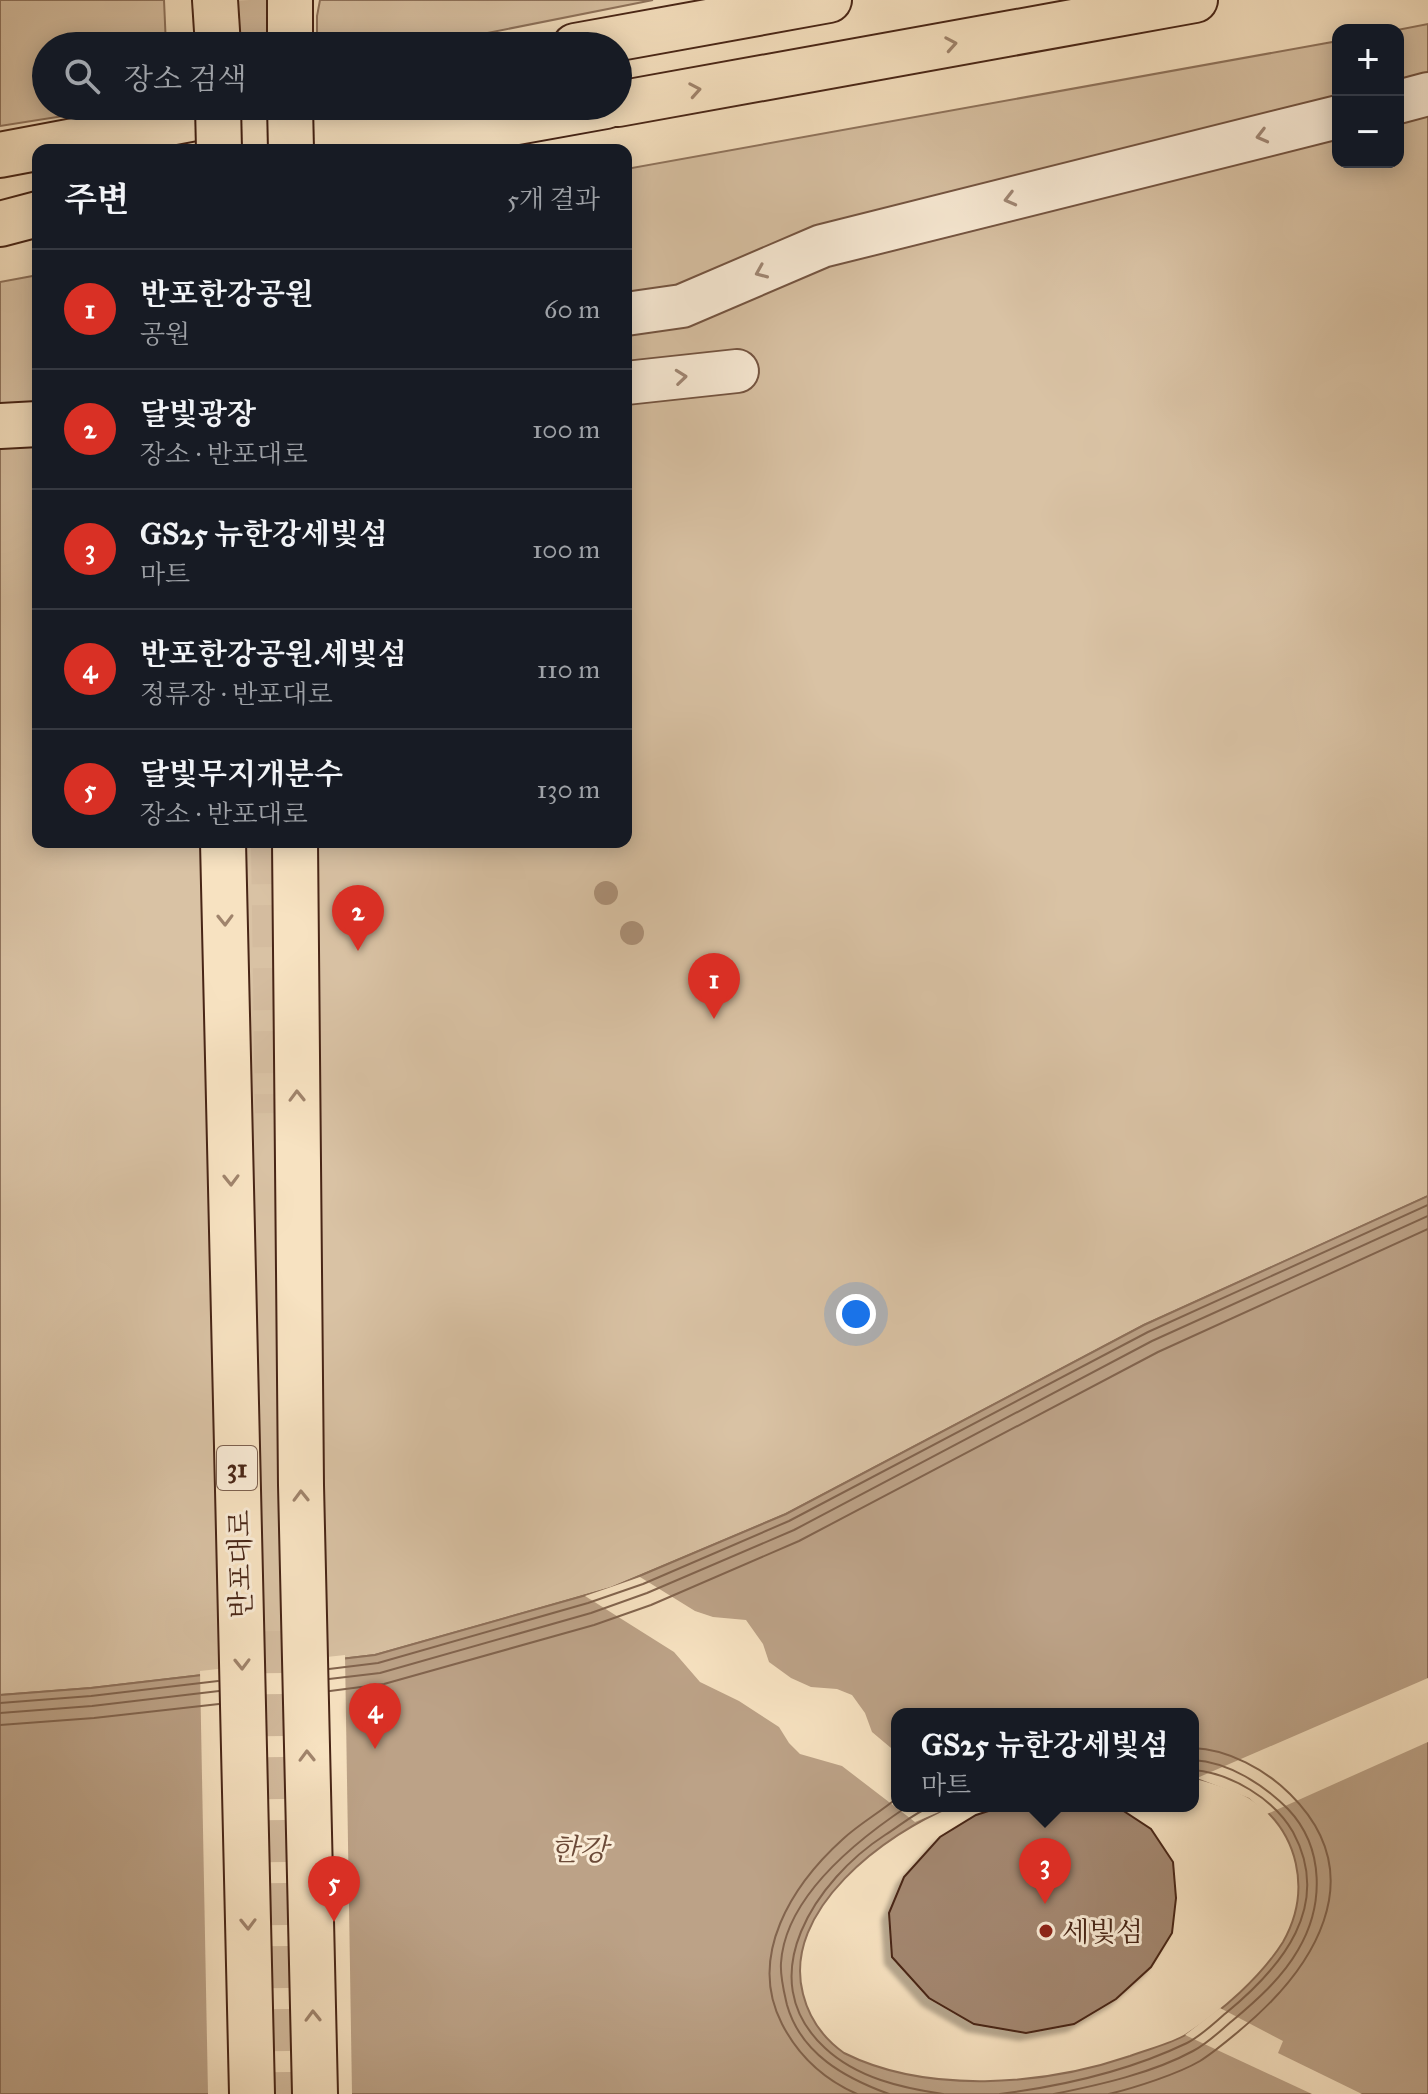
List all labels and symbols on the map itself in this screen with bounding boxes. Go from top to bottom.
one-way arrow [944,36,957,53]
one-way arrow [688,83,702,100]
one-way arrow [1256,126,1270,143]
one-way arrow [1004,190,1018,207]
one-way arrow [755,262,769,278]
one-way arrow [675,369,688,386]
pin: 2 [332,885,384,951]
one-way arrow [216,914,233,927]
pin: 1 [688,953,740,1019]
one-way arrow [289,1089,306,1102]
one-way arrow [222,1174,239,1187]
your location [836,1294,876,1334]
road number: 31 [217,1446,257,1490]
one-way arrow [293,1489,310,1502]
street label: 반포대로 [222,1510,259,1618]
one-way arrow [233,1658,251,1671]
pin: 4 [349,1683,401,1749]
one-way arrow [299,1749,316,1762]
water label: 한강 [550,1832,612,1868]
pin: 3 [1019,1838,1071,1904]
pin: 5 [308,1856,360,1922]
place label: 세빛섬 [1062,1914,1143,1949]
one-way arrow [239,1918,257,1931]
marker: 세빛섬 [1037,1922,1055,1940]
one-way arrow [305,2009,322,2022]

